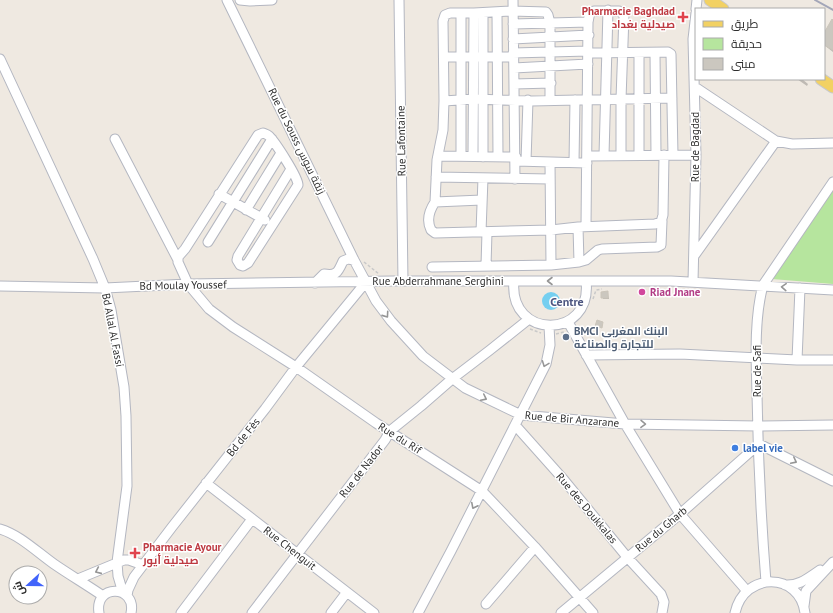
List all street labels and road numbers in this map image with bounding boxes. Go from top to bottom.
street label: Rue du Souss زنقة سوس [265,86,329,197]
street label: Rue Lafontaine [393,105,409,177]
street label: Rue de Bagdad [688,112,702,182]
street label: Rue Abderrahmane Serghini [372,274,504,288]
street label: Bd Moulay Youssef [139,277,227,293]
street label: Bd Allal Al Fassi [99,292,127,368]
street label: Rue de Safi [750,345,764,397]
street label: Rue de Bir Anzarane [524,408,620,430]
street label: Bd de Fès [223,415,263,459]
street label: Rue du Rif [376,419,425,457]
street label: Rue de Nador [336,441,386,500]
street label: Rue des Doukkalas [553,470,621,547]
street label: Rue du Gharb [632,503,690,555]
street label: Rue Chenguit [261,523,319,573]

